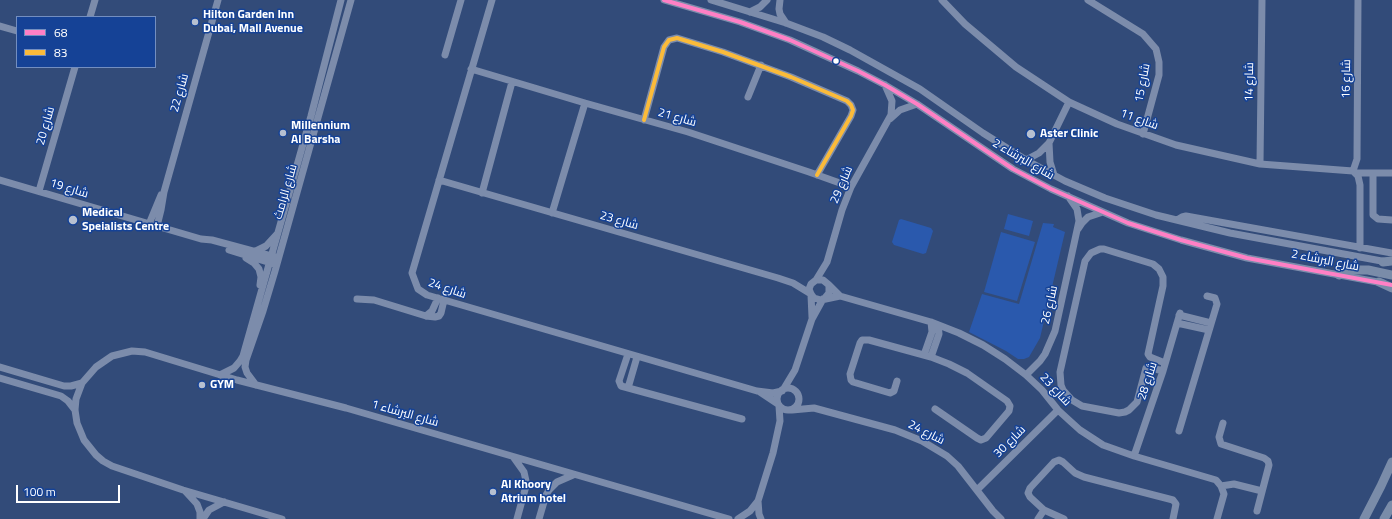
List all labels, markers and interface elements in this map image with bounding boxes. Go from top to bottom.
place label: Hilton Garden Inn Dubai, Mall Avenue [203,8,303,36]
legend [16,16,156,68]
marker: Hilton Garden Inn Dubai, Mall Avenue [190,17,200,27]
text: 68 [54,23,67,42]
text: 83 [54,43,67,62]
unlabelled marker [831,56,841,66]
street label: شارع 16 [1339,59,1355,99]
street label: شارع 15 [1132,62,1154,104]
street label: شارع 14 [1242,62,1258,102]
street label: شارع 22 [168,72,192,114]
street label: شارع 20 [34,105,58,147]
street label: شارع 21 [656,106,698,130]
street label: شارع 11 [1118,107,1160,133]
place label: Millennium Al Barsha [291,119,350,147]
place label: Aster Clinic [1040,127,1098,141]
marker: Millennium Al Barsha [278,128,288,138]
marker: Aster Clinic [1025,128,1037,140]
street label: شارع البرشاء 2 [990,137,1056,183]
street label: شارع الرامث [271,163,301,221]
street label: شارع 29 [828,164,856,206]
street label: شارع 19 [48,176,90,202]
place label: Medical Speialists Centre [82,206,169,234]
street label: شارع 23 [598,209,640,233]
marker: Medical Speialists Centre [67,214,79,226]
street label: شارع البرشاء 2 [1290,247,1360,275]
street label: شارع 24 [426,276,468,302]
street label: شارع 26 [1039,284,1061,326]
street label: شارع 28 [1135,360,1161,402]
street label: شارع 23 [1036,371,1074,409]
place label: GYM [210,378,234,392]
marker: GYM [197,380,207,390]
street label: شارع البرشاء 1 [370,398,440,430]
street label: شارع 24 [905,418,947,448]
street label: شارع 30 [991,423,1029,461]
scale bar [18,477,122,503]
place label: Al Khoory Atrium hotel [501,478,566,506]
text: 100 m [23,482,56,501]
marker: Al Khoory Atrium hotel [488,487,498,497]

